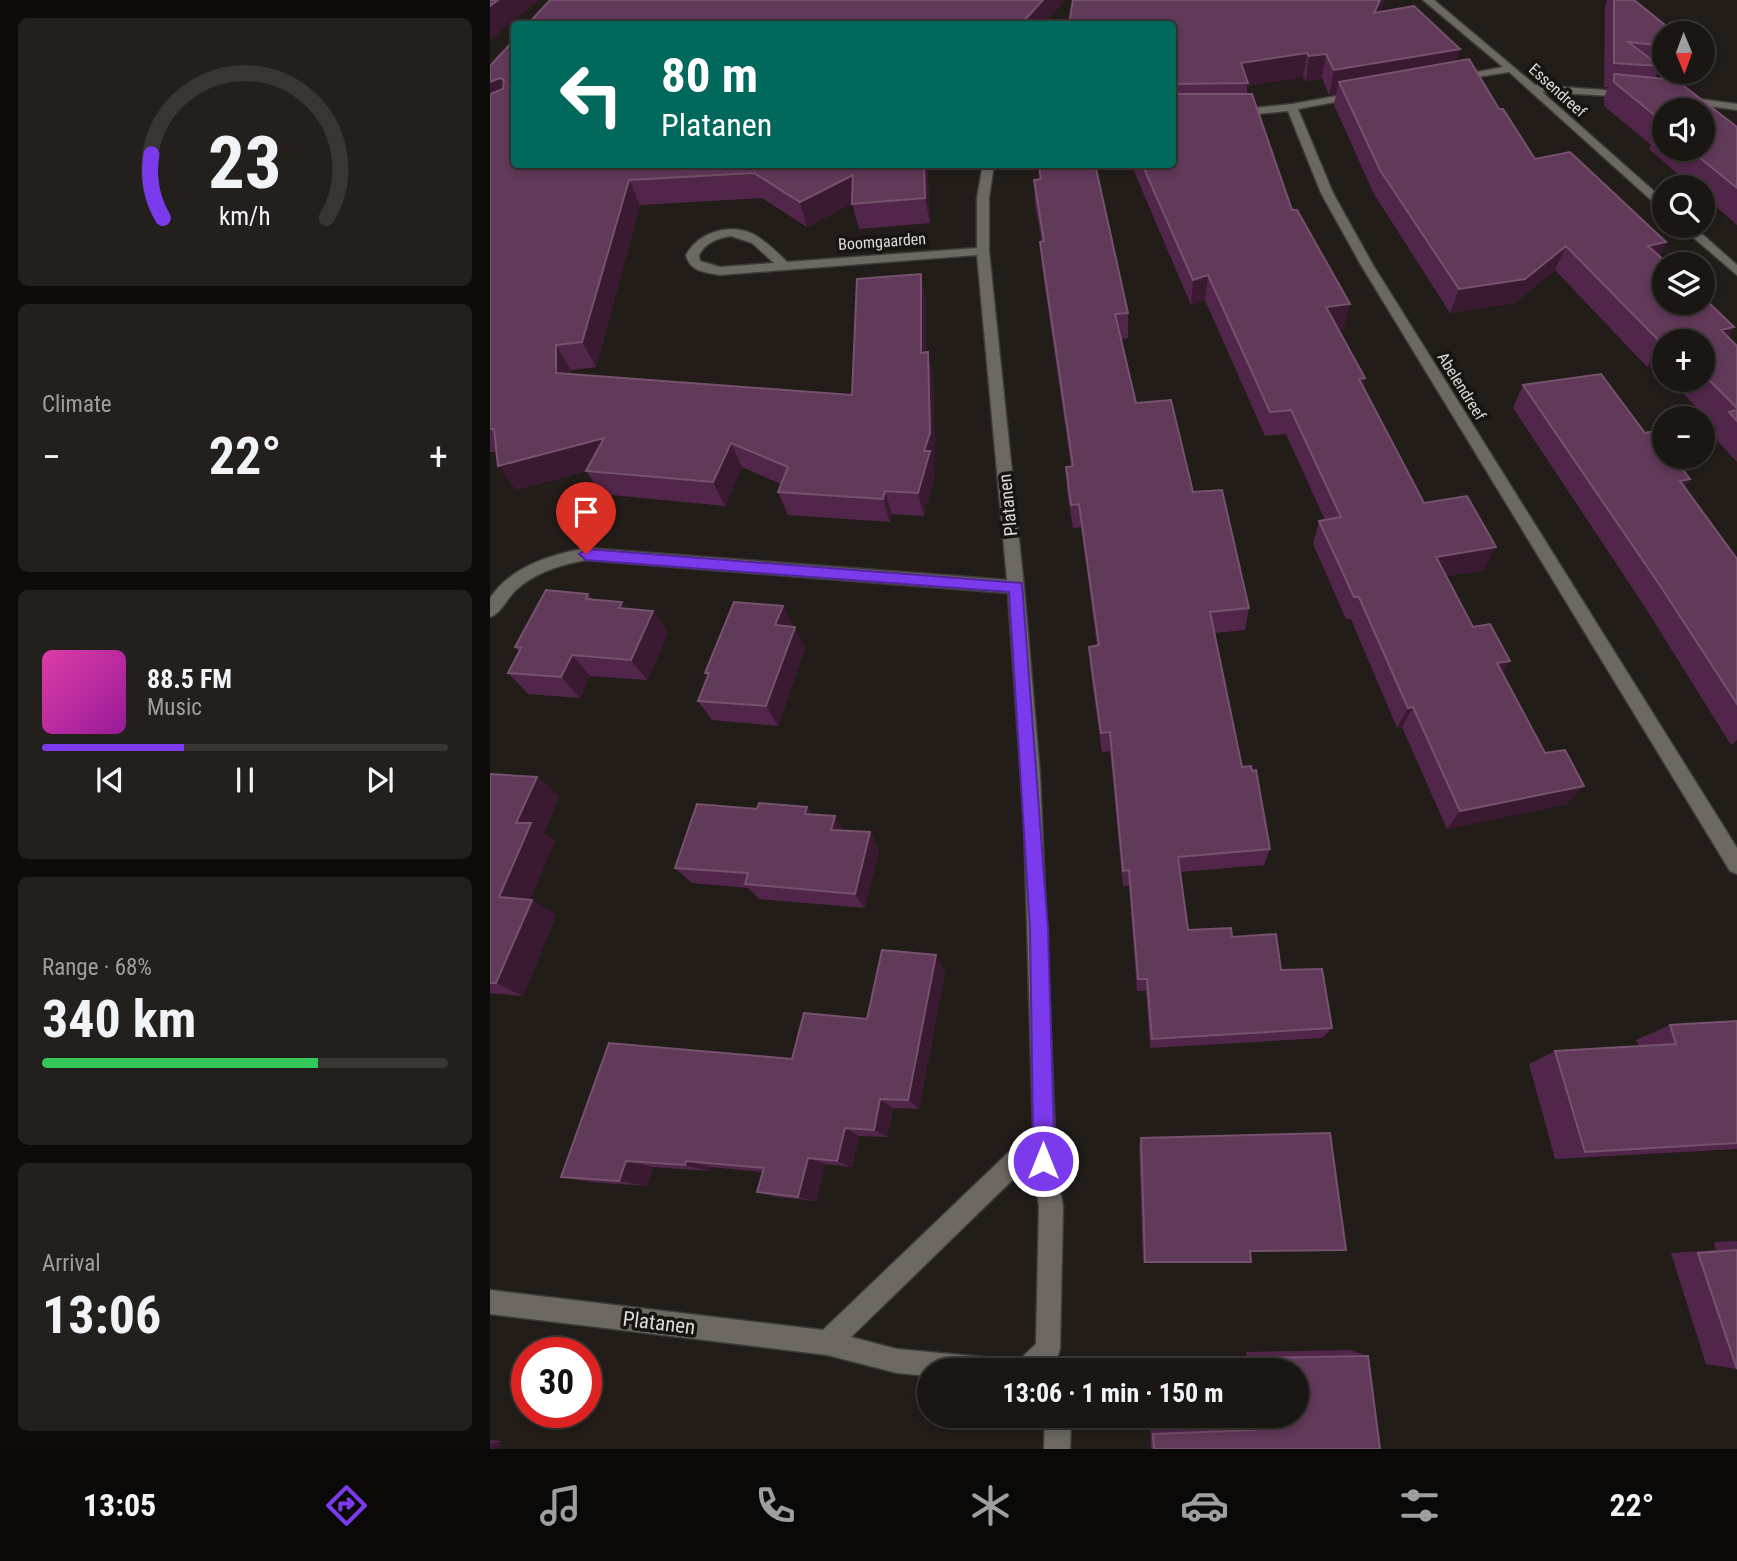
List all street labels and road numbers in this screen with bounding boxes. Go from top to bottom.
street label: Essendreef [1525,60,1590,121]
street label: Boomgaarden [837,229,927,254]
street label: Abelendreef [1433,349,1490,424]
street label: Platanen [994,473,1021,537]
street label: Platanen [621,1307,697,1339]

